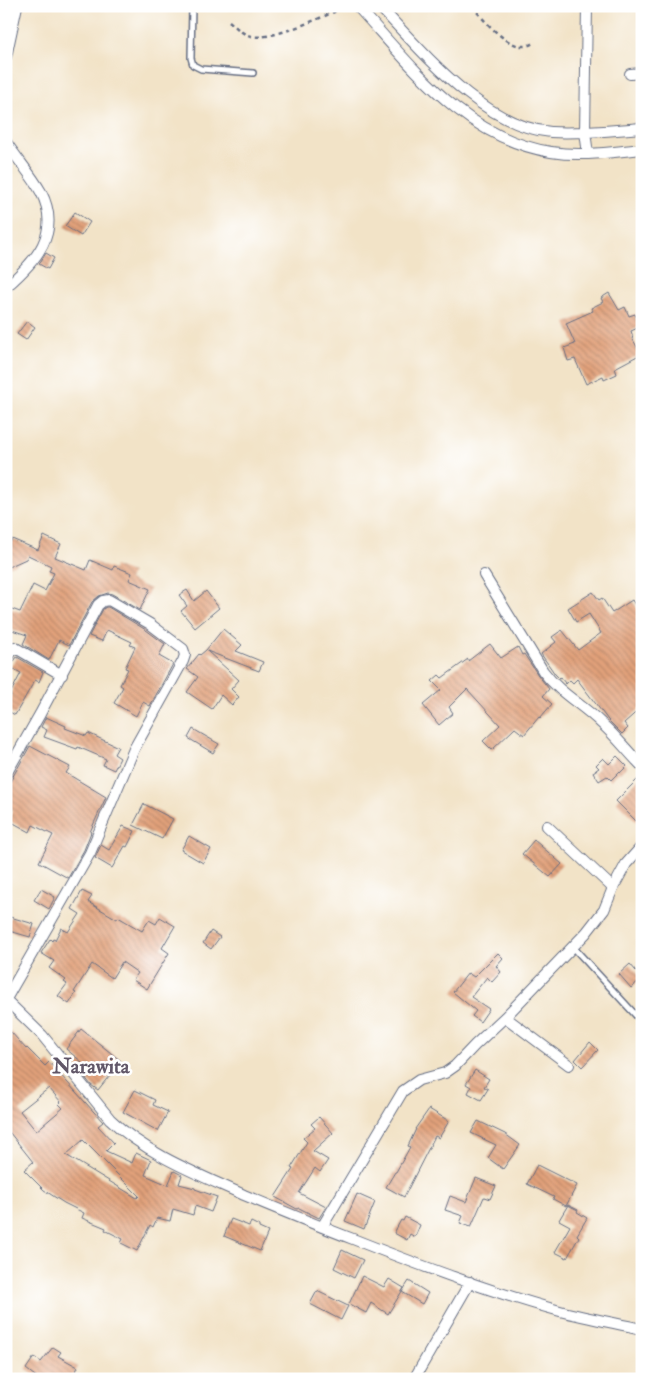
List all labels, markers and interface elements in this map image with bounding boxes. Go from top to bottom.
district label: Narawita [51,1053,131,1080]

